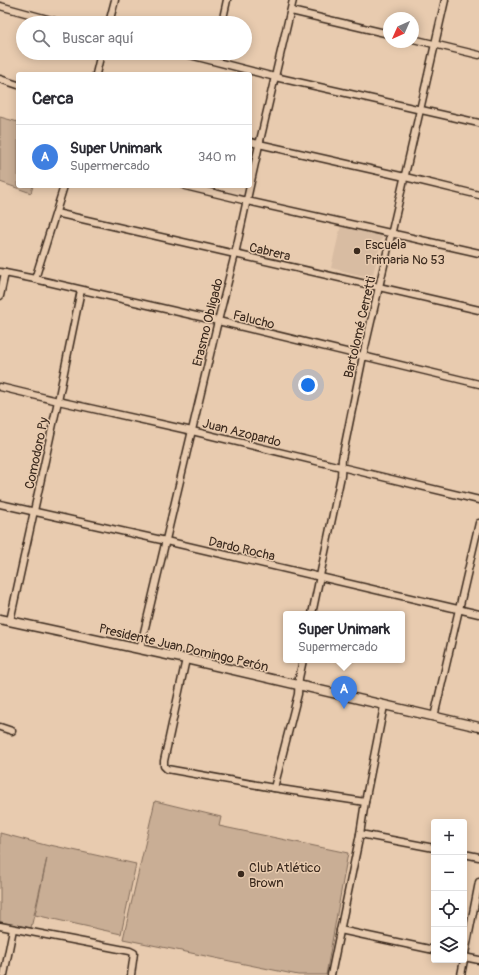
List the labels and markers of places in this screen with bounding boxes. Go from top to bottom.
place label: Escuela Primaria Nº 53 [365,237,445,268]
marker: Escuela Primaria Nº 53 [352,246,362,256]
pin: A [331,676,357,709]
place label: Club Atlético Brown [249,860,321,891]
marker: Club Atlético Brown [236,869,246,879]

